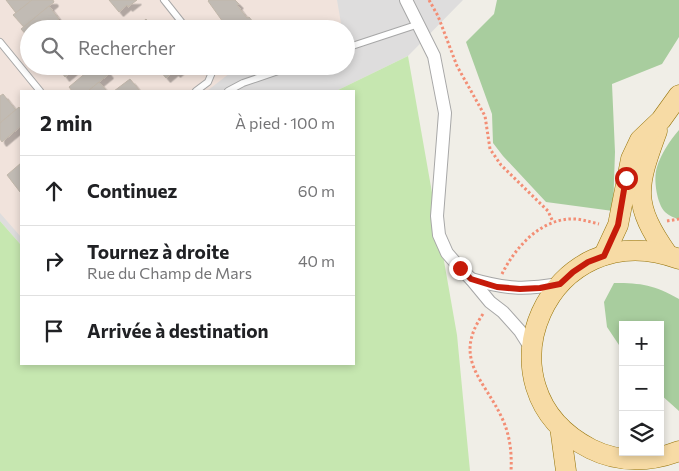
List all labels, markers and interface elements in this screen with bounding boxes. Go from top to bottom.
search box [20,20,355,75]
icon: search [38,34,66,62]
text: Rechercher [78,36,176,59]
text: 2 min [40,110,92,135]
text: À pied · 100 m [235,113,335,132]
route start [615,167,638,190]
icon: ahead [40,177,68,205]
text: Continuez [87,179,177,202]
text: 60 m [298,181,335,200]
text: Tournez à droite [87,240,229,263]
icon: right [40,247,68,275]
text: 40 m [298,251,335,270]
route end [449,257,472,280]
text: Rue du Champ de Mars [87,263,252,282]
icon: arrive [40,317,68,345]
text: Arrivée à destination [87,319,269,342]
map controls [619,321,664,456]
button: + [619,321,664,366]
button: − [619,366,664,411]
button: layers [619,411,664,456]

